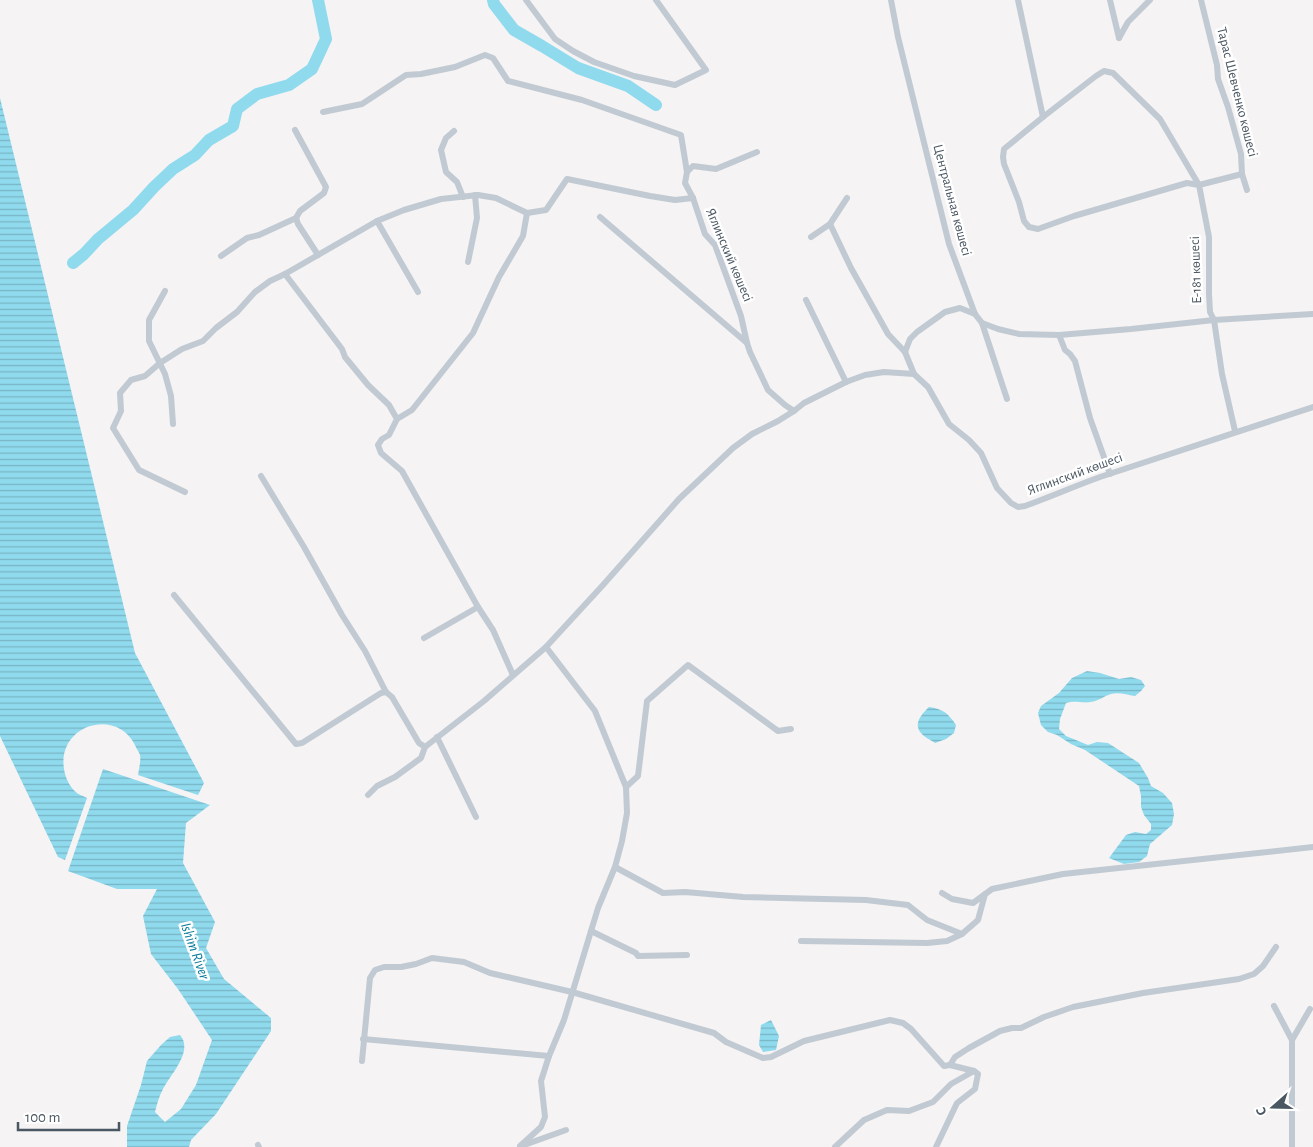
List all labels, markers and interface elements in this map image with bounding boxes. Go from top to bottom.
street label: Тарас Шевченко көшесі [1214,26,1260,158]
street label: Центральная көшесі [930,143,974,257]
street label: Яглинский көшесі [703,206,755,304]
street label: Е-181 көшесі [1188,236,1204,304]
street label: Яглинский көшесі [1025,450,1125,498]
water label: Ishim River [178,921,213,982]
north arrow [1248,1082,1298,1132]
scale bar [18,1100,119,1132]
text: С [1254,1105,1270,1117]
text: 100 m [25,1110,60,1125]

